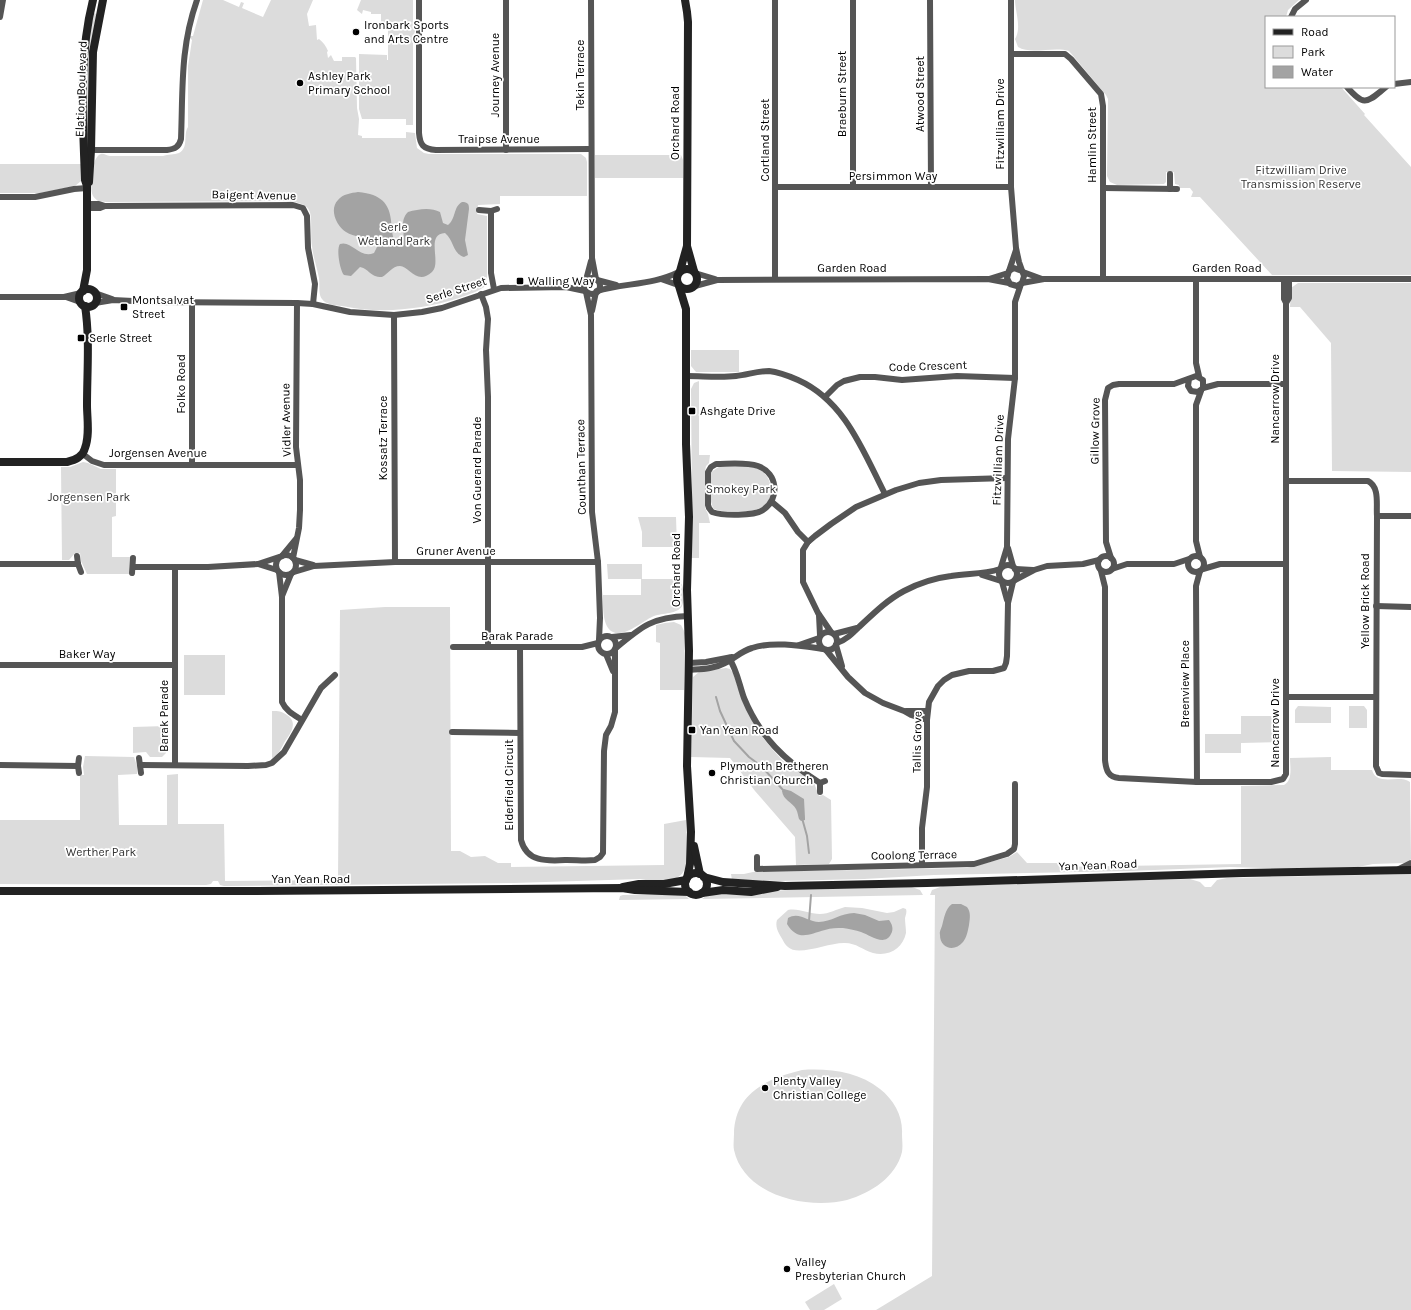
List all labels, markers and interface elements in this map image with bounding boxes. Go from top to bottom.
legend [1265,16,1395,88]
place label: Ironbark Sports and Arts Centre [364,18,449,46]
text: Road [1301,25,1329,39]
marker: Ironbark Sports and Arts Centre [351,27,361,37]
street label: Journey Avenue [488,33,502,117]
street label: Tekin Terrace [573,40,587,110]
street label: Elation Boulevard [72,41,90,137]
text: Park [1301,45,1326,59]
street label: Braeburn Street [835,50,849,137]
street label: Atwood Street [913,55,927,132]
text: Water [1301,65,1334,79]
place label: Ashley Park Primary School [308,69,390,97]
marker: Ashley Park Primary School [295,78,305,88]
street label: Fitzwilliam Drive [993,78,1007,170]
street label: Orchard Road [668,86,682,160]
street label: Cortland Street [758,98,772,181]
street label: Hamlin Street [1085,107,1099,183]
street label: Traipse Avenue [458,132,540,146]
park label: Fitzwilliam Drive Transmission Reserve [1241,163,1361,191]
street label: Persimmon Way [849,169,938,183]
street label: Baigent Avenue [212,187,296,203]
park label: Serle Wetland Park [358,220,430,248]
street label: Garden Road [817,261,887,275]
street label: Garden Road [1192,261,1262,275]
street label: Serle Street [424,273,489,306]
place label: Walling Way [528,274,595,288]
marker: Walling Way [515,276,525,286]
place label: Montsalvat Street [132,293,194,321]
marker: Montsalvat Street [119,302,129,312]
place label: Serle Street [89,331,153,345]
marker: Serle Street [76,333,86,343]
street label: Folko Road [174,354,188,414]
street label: Nancarrow Drive [1268,354,1282,444]
street label: Code Crescent [889,358,968,374]
street label: Vidler Avenue [278,383,294,457]
street label: Kossatz Terrace [376,395,390,481]
street label: Gillow Grove [1087,397,1103,465]
place label: Ashgate Drive [700,404,775,418]
marker: Ashgate Drive [687,406,697,416]
street label: Fitzwilliam Drive [989,414,1007,506]
street label: Von Guerard Parade [470,417,484,523]
street label: Counthan Terrace [573,419,589,515]
street label: Jorgensen Avenue [109,446,207,460]
park label: Smokey Park [706,482,777,496]
park label: Jorgensen Park [48,490,131,504]
street label: Orchard Road [669,533,683,607]
street label: Gruner Avenue [416,544,496,558]
street label: Yellow Brick Road [1358,553,1372,649]
street label: Barak Parade [481,629,553,643]
street label: Breenview Place [1178,640,1192,728]
street label: Baker Way [59,647,116,661]
street label: Nancarrow Drive [1268,678,1282,768]
street label: Barak Parade [157,680,171,752]
street label: Tallis Grove [909,711,925,773]
place label: Yan Yean Road [700,723,779,737]
marker: Yan Yean Road [687,725,697,735]
street label: Elderfield Circuit [502,739,516,831]
place label: Plymouth Bretheren Christian Church [720,759,829,787]
marker: Plymouth Bretheren Christian Church [707,768,717,778]
park label: Werther Park [66,845,136,859]
street label: Coolong Terrace [871,847,957,863]
street label: Yan Yean Road [1058,857,1138,873]
street label: Yan Yean Road [272,872,350,886]
place label: Plenty Valley Christian College [773,1074,866,1102]
marker: Plenty Valley Christian College [760,1083,770,1093]
place label: Valley Presbyterian Church [795,1255,906,1283]
marker: Valley Presbyterian Church [782,1264,792,1274]

